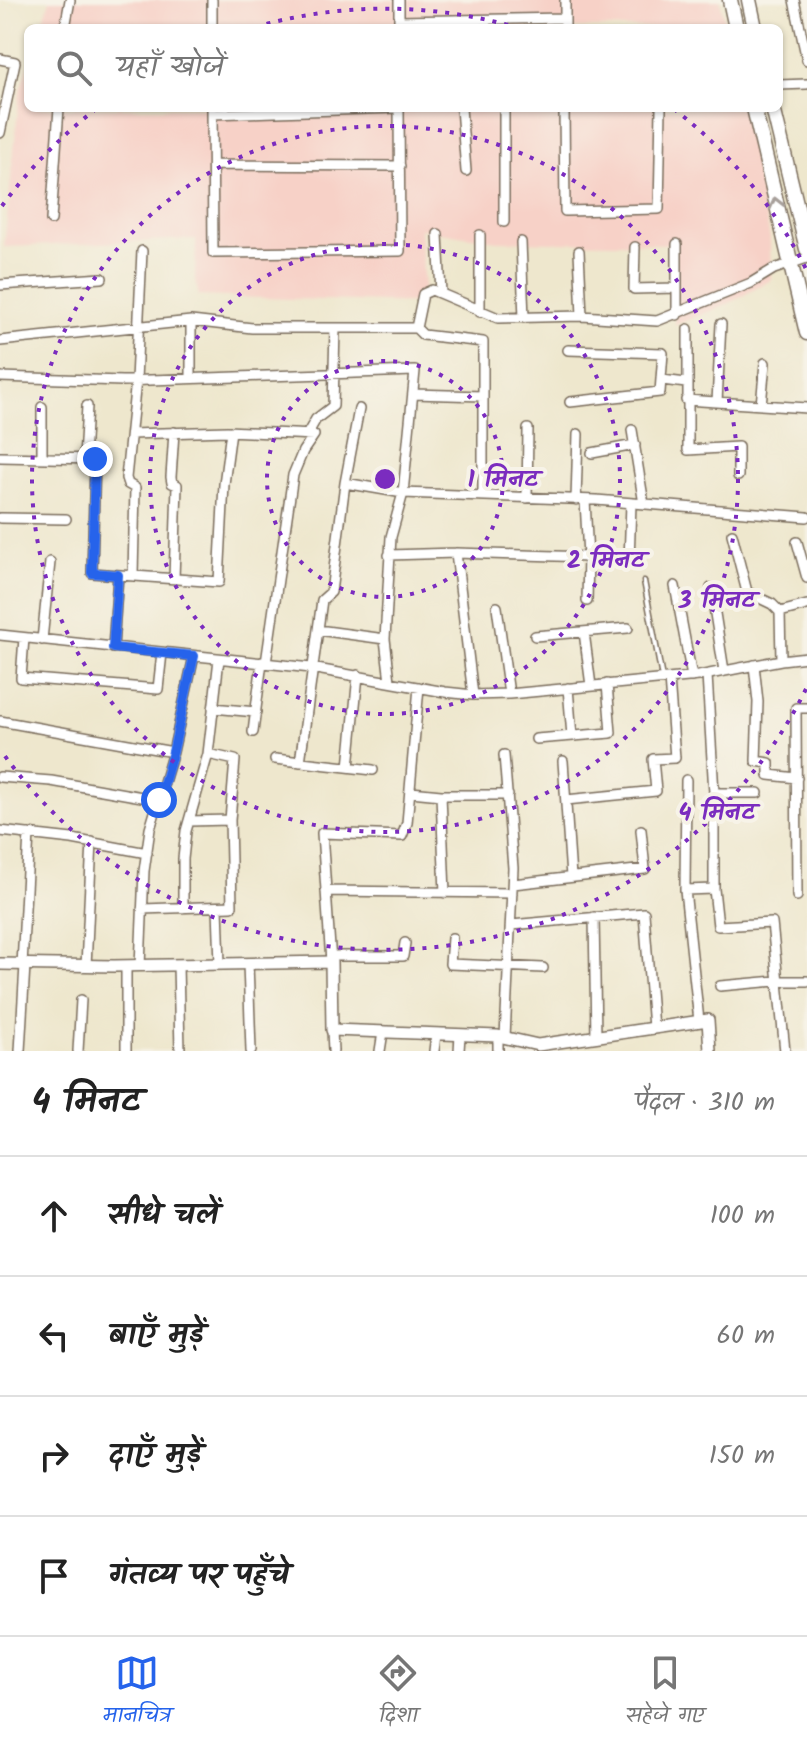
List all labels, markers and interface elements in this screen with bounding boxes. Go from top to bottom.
search box [24,24,783,112]
text: यहाँ खोजें [116,44,224,92]
icon: search [52,46,96,90]
one-way arrow [768,196,785,210]
route end [77,441,113,477]
text: 1 मिनट [467,461,544,500]
centre of rings [371,465,399,493]
text: 2 मिनट [567,542,650,581]
text: 3 मिनट [678,582,760,621]
route start [141,782,177,818]
text: 4 मिनट [679,794,760,833]
text: 4 मिनट [32,1076,141,1130]
text: पैदल · 310 m [635,1082,775,1124]
text: सीधे चलें [108,1192,218,1240]
icon: ahead [32,1194,76,1238]
text: 100 m [710,1195,775,1237]
text: बाएँ मुड़ें [108,1312,204,1360]
icon: left [32,1314,76,1358]
text: 60 m [716,1315,775,1357]
text: दाएँ मुड़ें [108,1432,202,1480]
icon: right [32,1434,76,1478]
text: 150 m [709,1435,775,1477]
text: गंतव्य पर पहुँचे [108,1552,289,1600]
icon: arrive [32,1554,76,1598]
tab: मानचित्र [103,1651,171,1734]
tab: दिशा [376,1651,420,1734]
tab: सहेजे गए [626,1651,704,1734]

